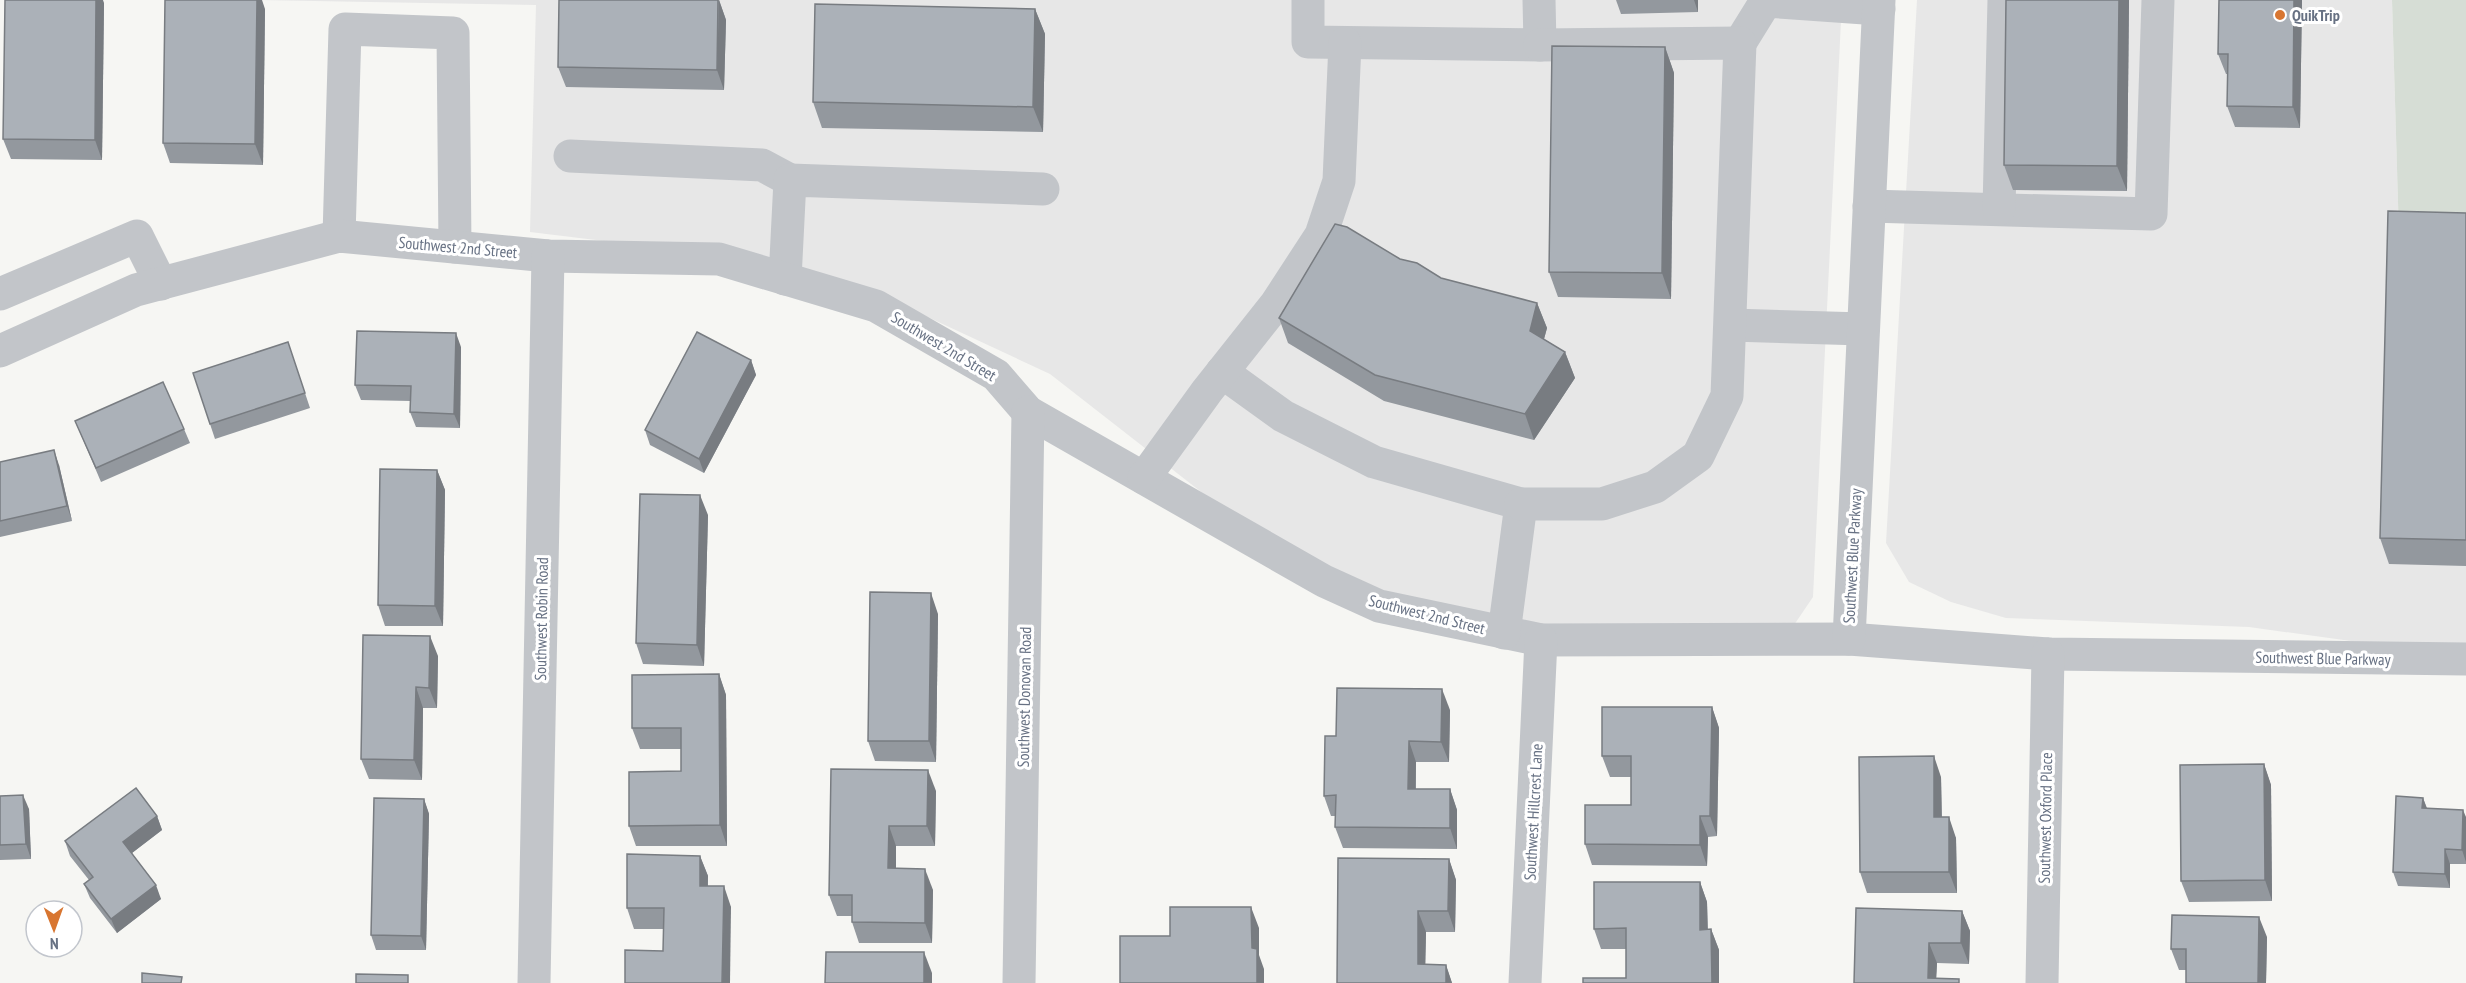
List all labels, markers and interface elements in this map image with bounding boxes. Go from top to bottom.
place label: QuikTrip [2292,5,2340,25]
marker: QuikTrip [2273,8,2287,22]
street label: Southwest 2nd Street [398,232,519,262]
street label: Southwest 2nd Street [888,307,1001,386]
street label: Southwest Blue Parkway [1838,488,1866,624]
street label: Southwest Robin Road [530,557,552,681]
street label: Southwest 2nd Street [1367,590,1488,638]
street label: Southwest Donovan Road [1013,626,1035,767]
street label: Southwest Blue Parkway [2255,647,2391,669]
street label: Southwest Hillcrest Lane [1519,743,1547,881]
street label: Southwest Oxford Place [2034,752,2056,884]
north arrow [24,899,84,959]
text: N [50,934,59,954]

